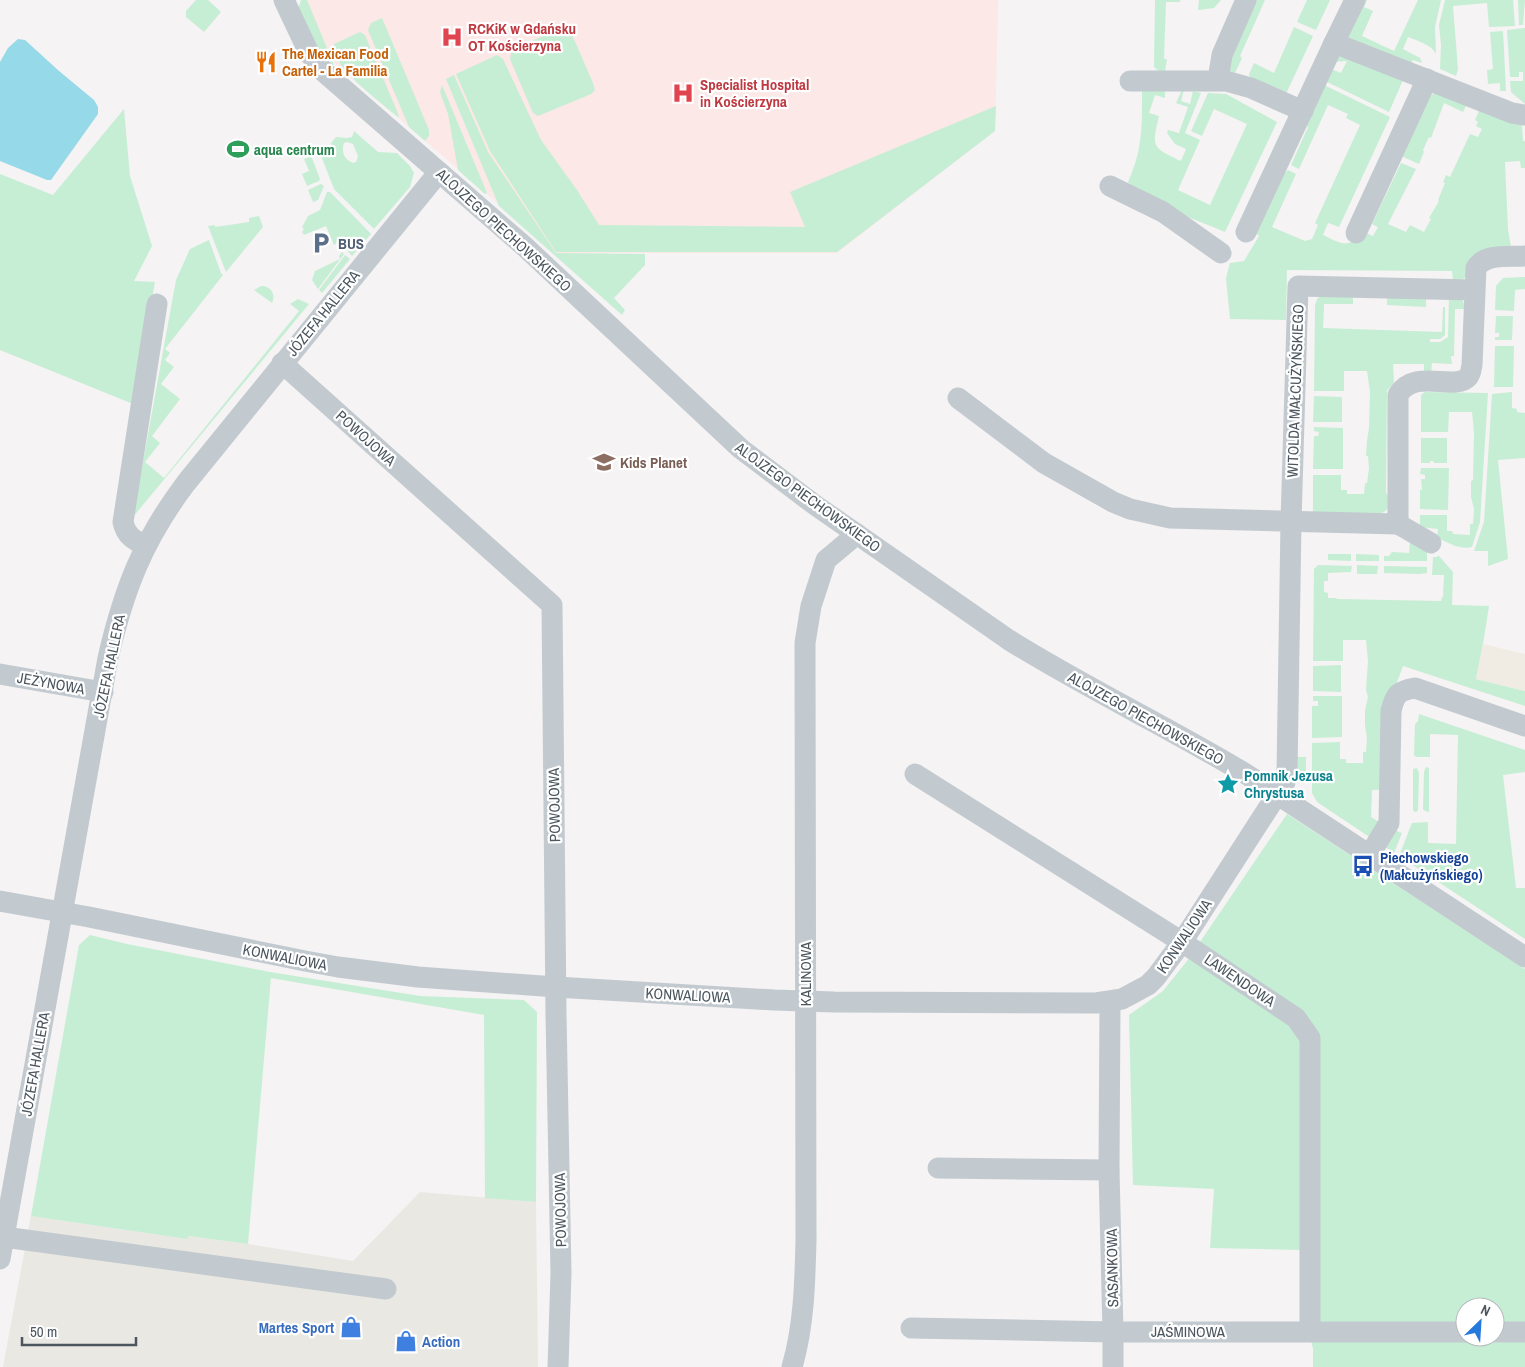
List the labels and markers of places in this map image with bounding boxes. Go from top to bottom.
place label: RCKiK w Gdańsku OT Kościerzyna [468,18,576,56]
hospital icon: RCKiK w Gdańsku OT Kościerzyna [439,24,465,50]
place label: The Mexican Food Cartel - La Familia [282,43,389,81]
restaurant icon: The Mexican Food Cartel - La Familia [253,49,279,75]
place label: Specialist Hospital in Kościerzyna [700,74,809,112]
hospital icon: Specialist Hospital in Kościerzyna [670,80,696,106]
sports icon: aqua centrum [225,136,251,162]
place label: aqua centrum [254,139,335,160]
parking icon: BUS [308,230,334,256]
place label: BUS [338,233,364,254]
school or university icon: Kids Planet [591,449,617,475]
place label: Kids Planet [620,452,687,473]
place label: Pomnik Jezusa Chrystusa [1244,765,1333,803]
place icon: Pomnik Jezusa Chrystusa [1215,771,1241,797]
place label: Piechowskiego (Małcużyńskiego) [1380,847,1483,885]
bus stop icon: Piechowskiego (Małcużyńskiego) [1350,853,1376,879]
shop icon: Martes Sport [338,1314,364,1340]
place label: Martes Sport [259,1317,334,1338]
shop icon: Action [393,1328,419,1354]
place label: Action [422,1331,460,1352]

